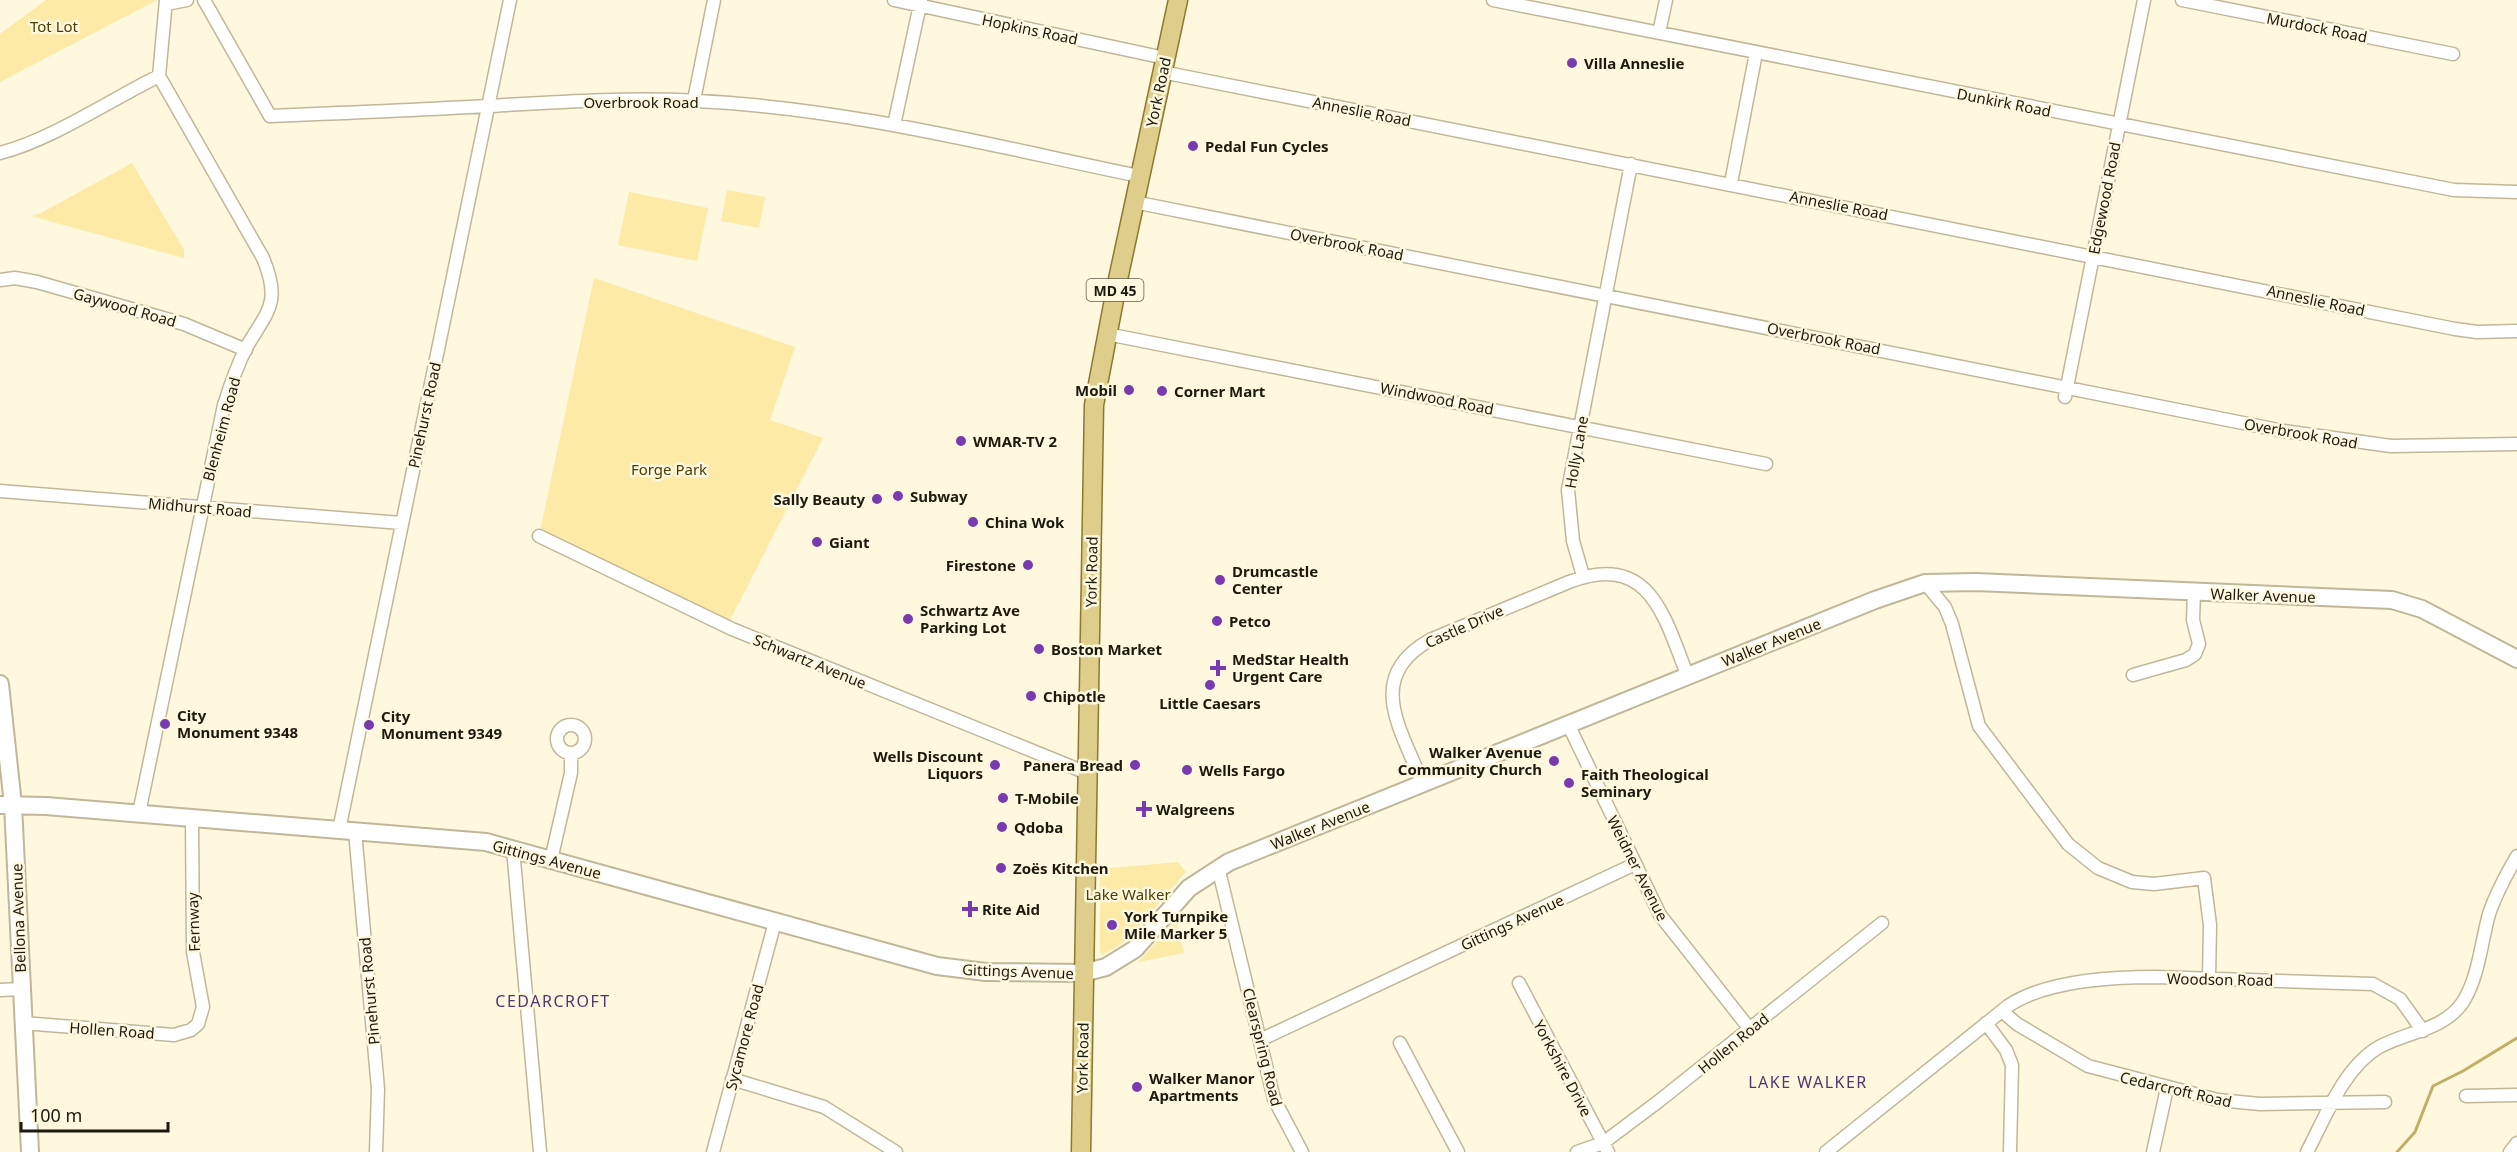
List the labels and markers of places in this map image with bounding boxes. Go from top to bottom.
place label: Villa Anneslie [1584,53,1684,73]
marker: Villa Anneslie [1565,56,1579,70]
place label: Pedal Fun Cycles [1205,136,1329,156]
marker: Pedal Fun Cycles [1186,139,1200,153]
place label: Mobil [1075,380,1117,400]
place label: Corner Mart [1174,381,1266,401]
marker: Mobil [1122,383,1136,397]
marker: Corner Mart [1155,384,1169,398]
place label: WMAR-TV 2 [973,431,1057,451]
marker: WMAR-TV 2 [954,434,968,448]
place label: Subway [910,486,968,506]
place label: Sally Beauty [774,489,865,509]
marker: Subway [891,489,905,503]
marker: Sally Beauty [870,492,884,506]
place label: China Wok [985,512,1065,532]
marker: China Wok [966,515,980,529]
place label: Giant [829,532,870,552]
marker: Giant [810,535,824,549]
place label: Firestone [946,555,1016,575]
marker: Firestone [1021,558,1035,572]
place label: Drumcastle Center [1232,561,1318,598]
marker: Drumcastle Center [1213,573,1227,587]
place label: Schwartz Ave Parking Lot [920,600,1020,637]
place label: Petco [1229,611,1271,631]
marker: Schwartz Ave Parking Lot [901,612,915,626]
marker: Petco [1210,614,1224,628]
place label: Boston Market [1051,639,1163,659]
marker: Boston Market [1032,642,1046,656]
place label: MedStar Health Urgent Care [1232,649,1349,686]
marker: MedStar Health Urgent Care [1209,659,1227,677]
marker: Little Caesars [1203,678,1217,692]
place label: Chipotle [1043,686,1106,706]
marker: Chipotle [1024,689,1038,703]
place label: Little Caesars [1159,693,1261,713]
place label: City Monument 9348 [177,705,299,742]
place label: City Monument 9349 [381,706,503,743]
marker: City Monument 9348 [158,717,172,731]
marker: City Monument 9349 [362,718,376,732]
place label: Walker Avenue Community Church [1398,742,1542,779]
place label: Wells Discount Liquors [873,746,983,783]
marker: Walker Avenue Community Church [1547,754,1561,768]
place label: Panera Bread [1023,755,1123,775]
marker: Wells Discount Liquors [988,758,1002,772]
marker: Panera Bread [1128,758,1142,772]
place label: Wells Fargo [1199,760,1285,780]
marker: Wells Fargo [1180,763,1194,777]
place label: Faith Theological Seminary [1581,764,1709,801]
marker: Faith Theological Seminary [1562,776,1576,790]
place label: T-Mobile [1015,788,1079,808]
marker: T-Mobile [996,791,1010,805]
place label: Walgreens [1156,799,1235,819]
marker: Walgreens [1137,802,1151,816]
place label: Qdoba [1014,817,1063,837]
marker: Qdoba [995,820,1009,834]
place label: Zoës Kitchen [1013,858,1109,878]
marker: Zoës Kitchen [994,861,1008,875]
place label: Rite Aid [982,899,1040,919]
marker: Rite Aid [963,902,977,916]
place label: York Turnpike Mile Marker 5 [1124,906,1228,943]
marker: York Turnpike Mile Marker 5 [1105,918,1119,932]
place label: Walker Manor Apartments [1149,1068,1255,1105]
marker: Walker Manor Apartments [1130,1080,1144,1094]

